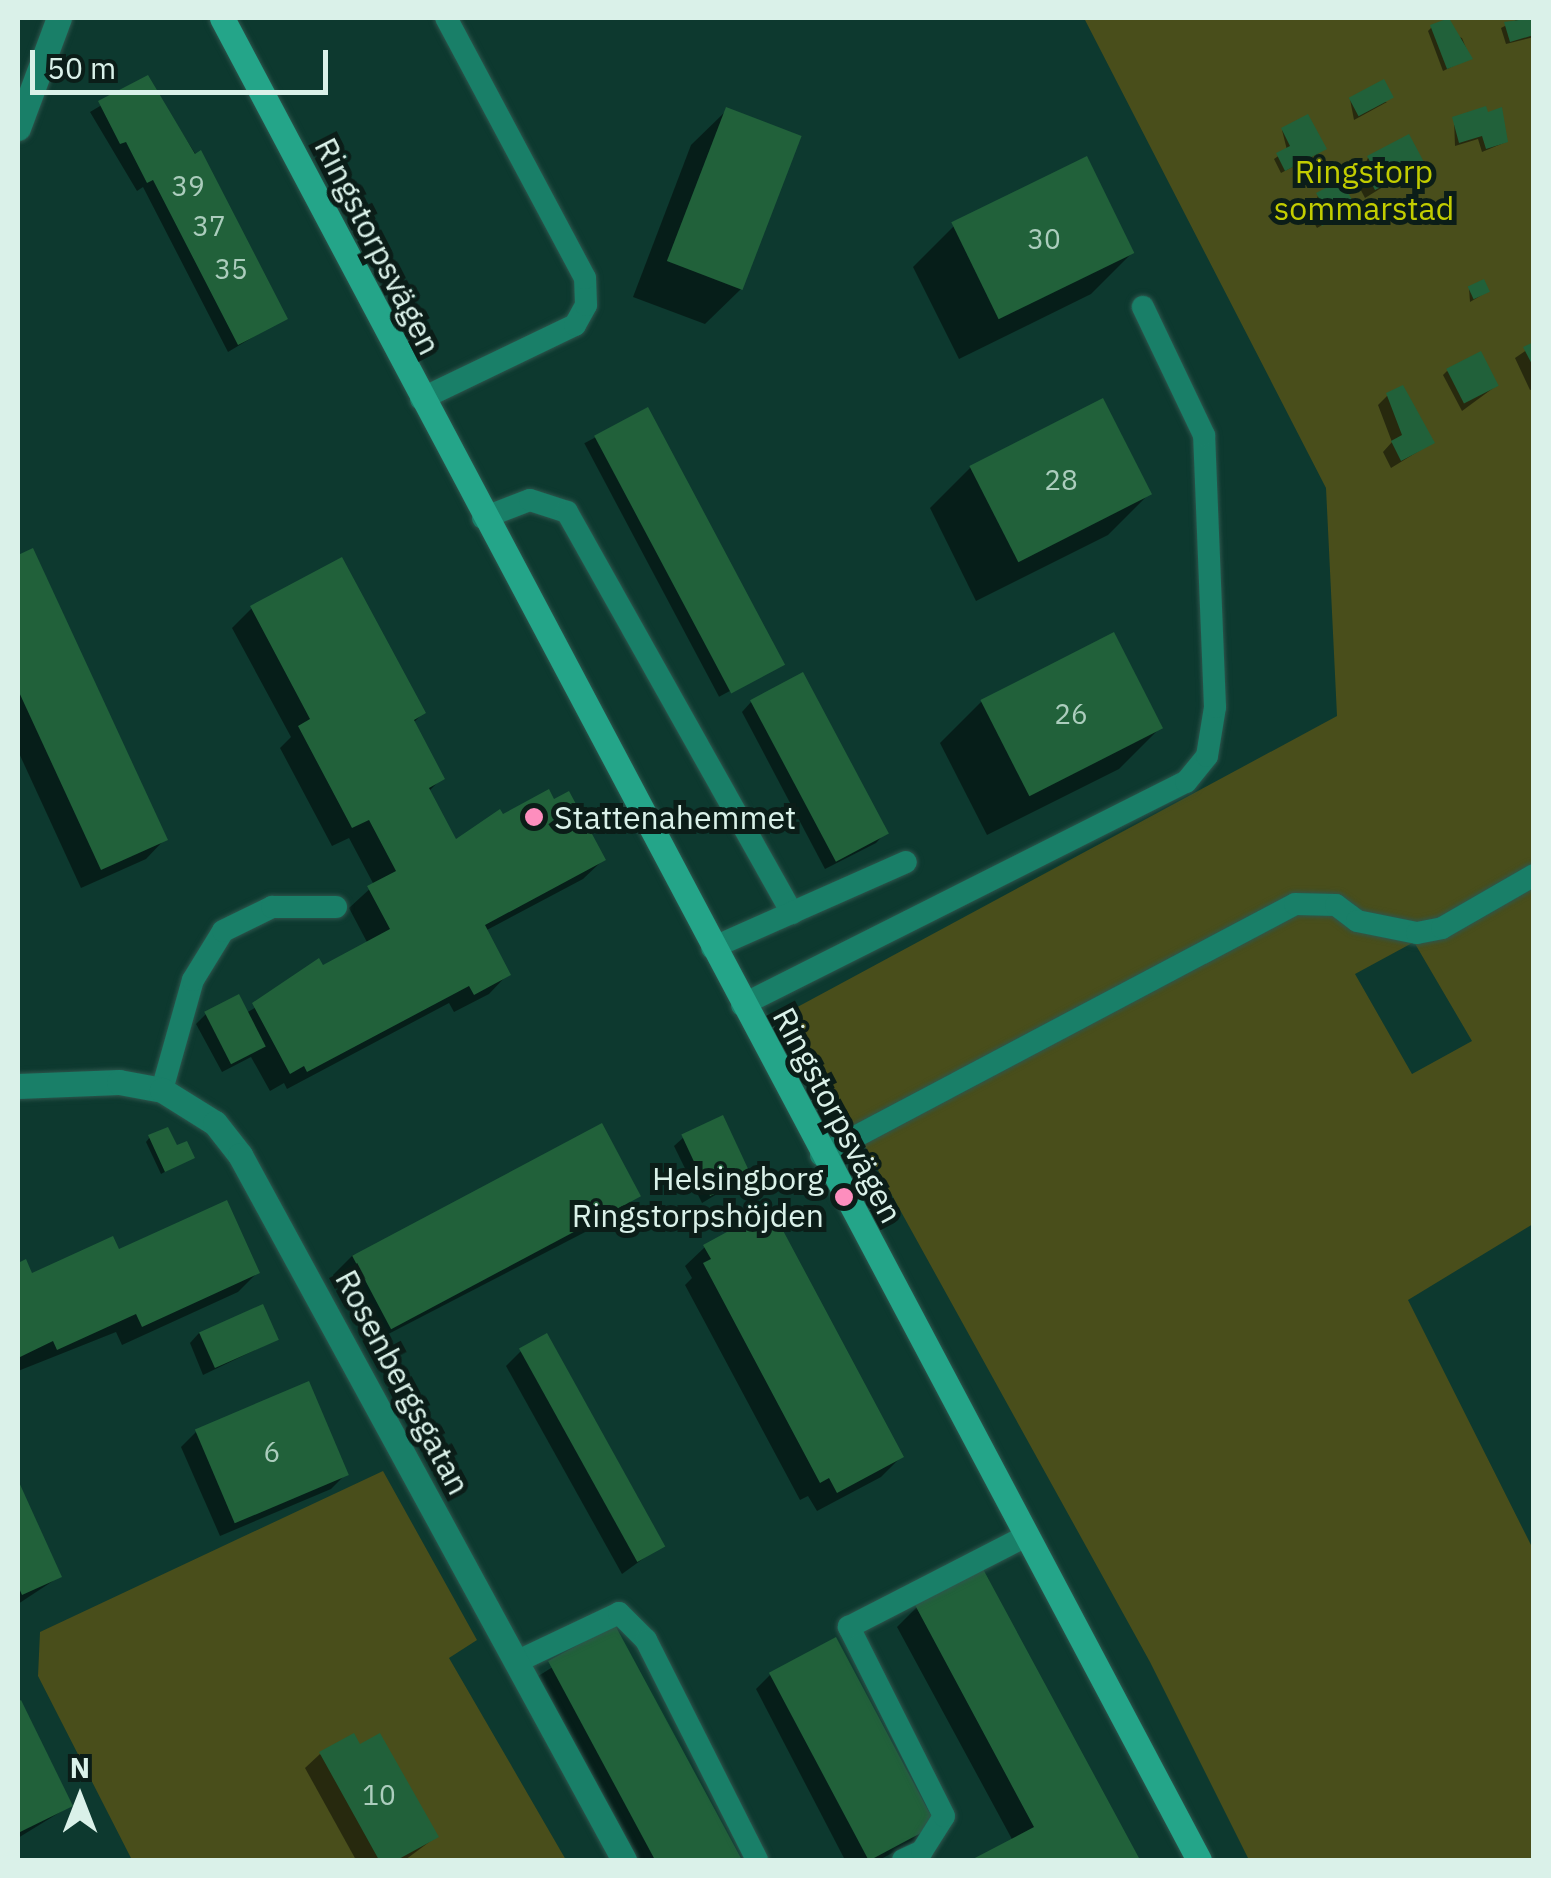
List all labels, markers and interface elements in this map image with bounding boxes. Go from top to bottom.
scale bar [35,30,332,92]
text: 50 m [47,48,116,87]
street label: Ringstorpsvägen [307,131,449,361]
park label: Ringstorp sommarstad [1274,153,1454,228]
house number: 39 [171,169,205,203]
house number: 37 [192,209,226,243]
house number: 30 [1027,222,1061,256]
house number: 35 [214,252,248,286]
house number: 28 [1044,463,1078,497]
house number: 26 [1054,697,1088,731]
place label: Stattenahemmet [554,798,796,836]
marker: Stattenahemmet [523,806,545,828]
street label: Ringstorpsvägen [765,1001,911,1229]
place label: Helsingborg Ringstorpshöjden [572,1160,824,1235]
marker: Helsingborg Ringstorpshöjden [833,1186,855,1208]
street label: Rosenbergsgatan [328,1263,478,1501]
house number: 6 [264,1435,280,1469]
north arrow [30,1748,130,1848]
text: N [70,1749,90,1786]
house number: 10 [362,1778,396,1812]

